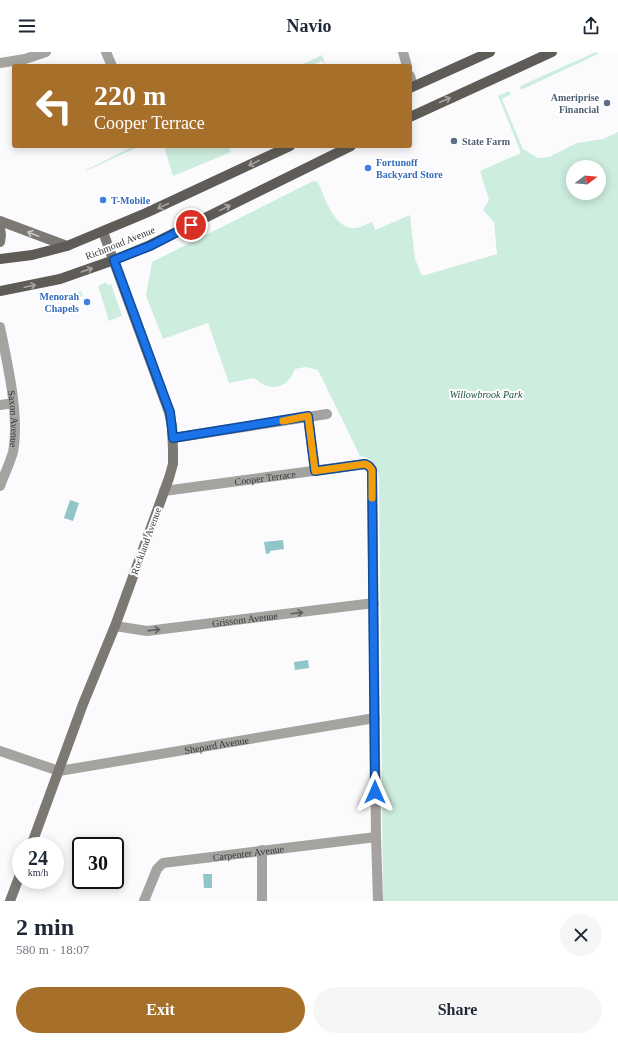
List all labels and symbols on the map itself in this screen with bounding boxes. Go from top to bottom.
place label: Ameriprise Financial [551,92,600,115]
one-way arrow [439,96,451,103]
marker: Ameriprise Financial [602,98,612,108]
marker: State Farm [449,136,459,146]
place label: State Farm [462,136,511,147]
place label: Fortunoff Backyard Store [376,157,443,180]
one-way arrow [249,160,261,167]
north arrow [566,160,606,200]
marker: Fortunoff Backyard Store [363,163,373,173]
marker: T-Mobile [98,195,108,205]
place label: T-Mobile [111,195,151,206]
one-way arrow [158,203,170,210]
one-way arrow [219,204,231,211]
pin [174,208,208,242]
street label: Richmond Avenue [84,224,157,262]
one-way arrow [28,229,40,237]
one-way arrow [80,266,93,273]
one-way arrow [23,282,36,290]
place label: Menorah Chapels [40,291,79,314]
marker: Menorah Chapels [82,297,92,307]
street label: Saxon Avenue [6,389,21,449]
park label: Willowbrook Park [450,389,523,400]
street label: Cooper Terrace [234,468,297,487]
street label: Rockland Avenue [129,505,163,576]
street label: Grissom Avenue [211,609,279,628]
one-way arrow [290,609,303,616]
one-way arrow [147,626,160,634]
street label: Shepard Avenue [183,734,250,755]
position arrow [354,771,396,813]
speed limit sign: 30 [72,837,124,889]
street label: Carpenter Avenue [212,843,285,862]

